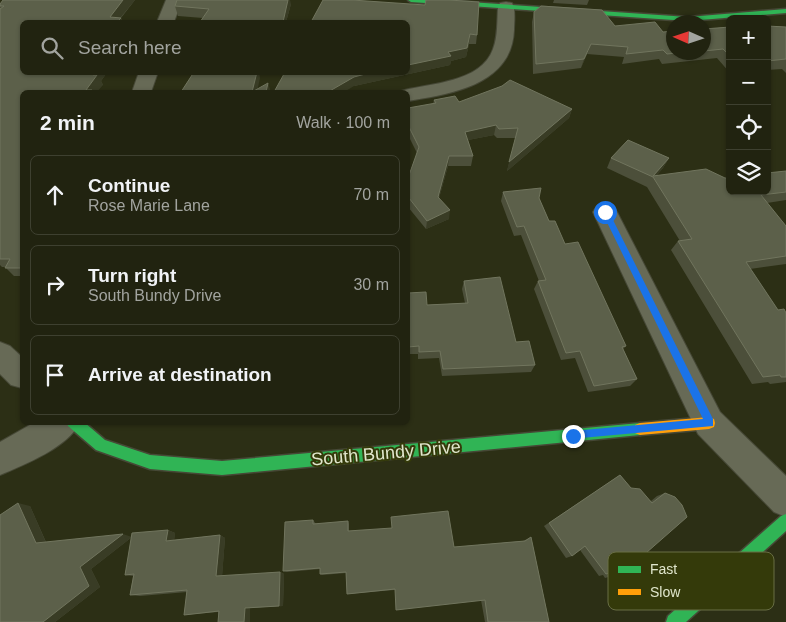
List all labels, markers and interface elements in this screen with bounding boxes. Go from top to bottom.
north arrow [666,15,711,60]
map controls [726,15,771,195]
button: + [726,15,771,60]
search box [20,20,410,75]
icon: search [38,34,66,62]
text: Search here [78,37,182,58]
button: − [726,60,771,105]
button: locate [726,105,771,150]
text: 2 min [40,111,95,134]
text: Walk · 100 m [296,114,390,131]
button: layers [726,150,771,195]
text: Continue [88,175,170,196]
icon: ahead [41,181,69,209]
text: 70 m [353,186,389,203]
text: Rose Marie Lane [88,197,210,214]
route start [594,201,617,224]
text: Turn right [88,265,176,286]
icon: right [41,271,69,299]
text: 30 m [353,276,389,293]
text: South Bundy Drive [88,287,221,304]
icon: arrive [41,361,69,389]
text: Arrive at destination [88,364,272,385]
route end [562,425,585,448]
street label: South Bundy Drive [310,436,462,470]
legend [608,552,774,610]
text: Fast [650,561,677,577]
text: Slow [650,584,681,600]

